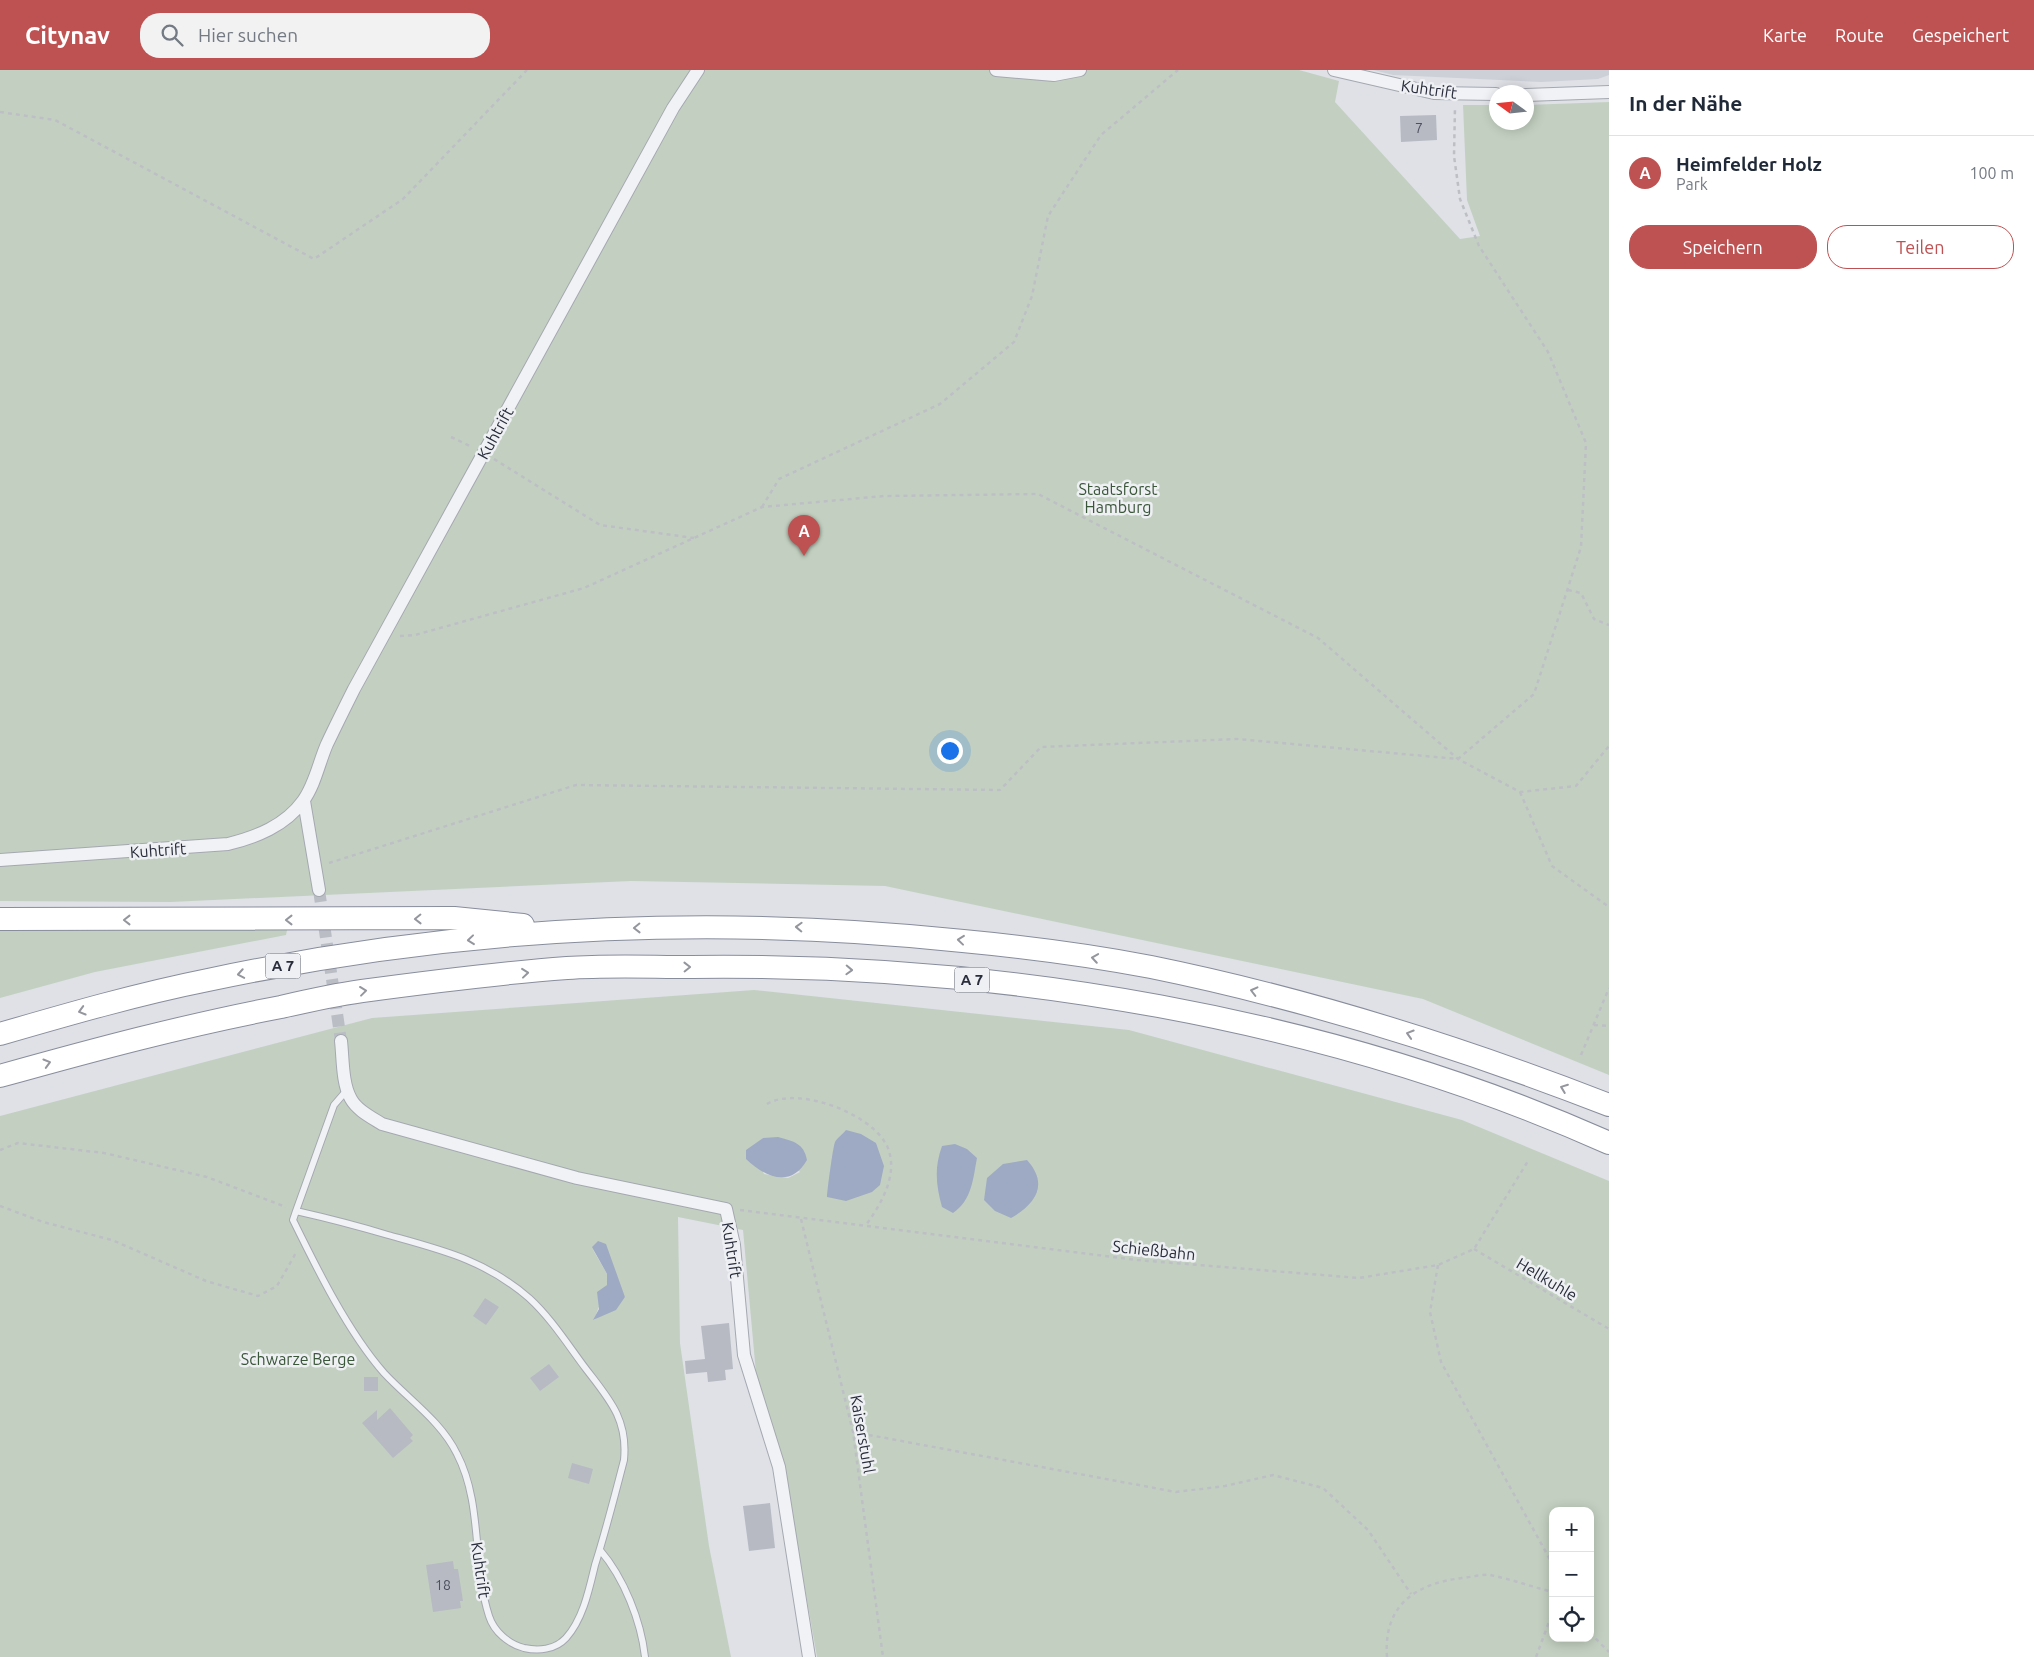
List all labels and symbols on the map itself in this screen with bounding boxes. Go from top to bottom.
street label: Kuhtrift [1400,76,1459,102]
north arrow [1489,85,1534,130]
house number: 7 [1415,120,1423,136]
street label: Kuhtrift [473,403,517,462]
park label: Staatsforst Hamburg [1078,480,1158,516]
pin: A [788,515,820,556]
your location [937,738,963,764]
street label: Kuhtrift [129,839,188,861]
one-way arrow [414,914,422,924]
one-way arrow [122,915,130,925]
one-way arrow [285,915,292,925]
one-way arrow [633,922,641,933]
one-way arrow [795,922,803,933]
one-way arrow [466,934,474,945]
one-way arrow [957,935,965,946]
road number: A 7 [266,954,300,978]
one-way arrow [1090,954,1099,964]
one-way arrow [683,961,691,972]
one-way arrow [846,964,854,975]
one-way arrow [236,968,245,978]
one-way arrow [521,968,529,979]
road number: A 7 [954,968,990,992]
one-way arrow [360,986,368,997]
one-way arrow [1250,986,1258,996]
one-way arrow [79,1005,87,1015]
one-way arrow [1407,1030,1415,1040]
one-way arrow [43,1058,51,1069]
one-way arrow [1560,1083,1568,1093]
street label: Kuhtrift [719,1221,745,1280]
street label: Schießbahn [1112,1237,1196,1263]
street label: Hellkuhle [1513,1254,1581,1304]
park label: Schwarze Berge [241,1350,355,1368]
street label: Kaiserstuhl [847,1393,879,1475]
street label: Kuhtrift [468,1541,494,1600]
house number: 18 [435,1577,451,1593]

